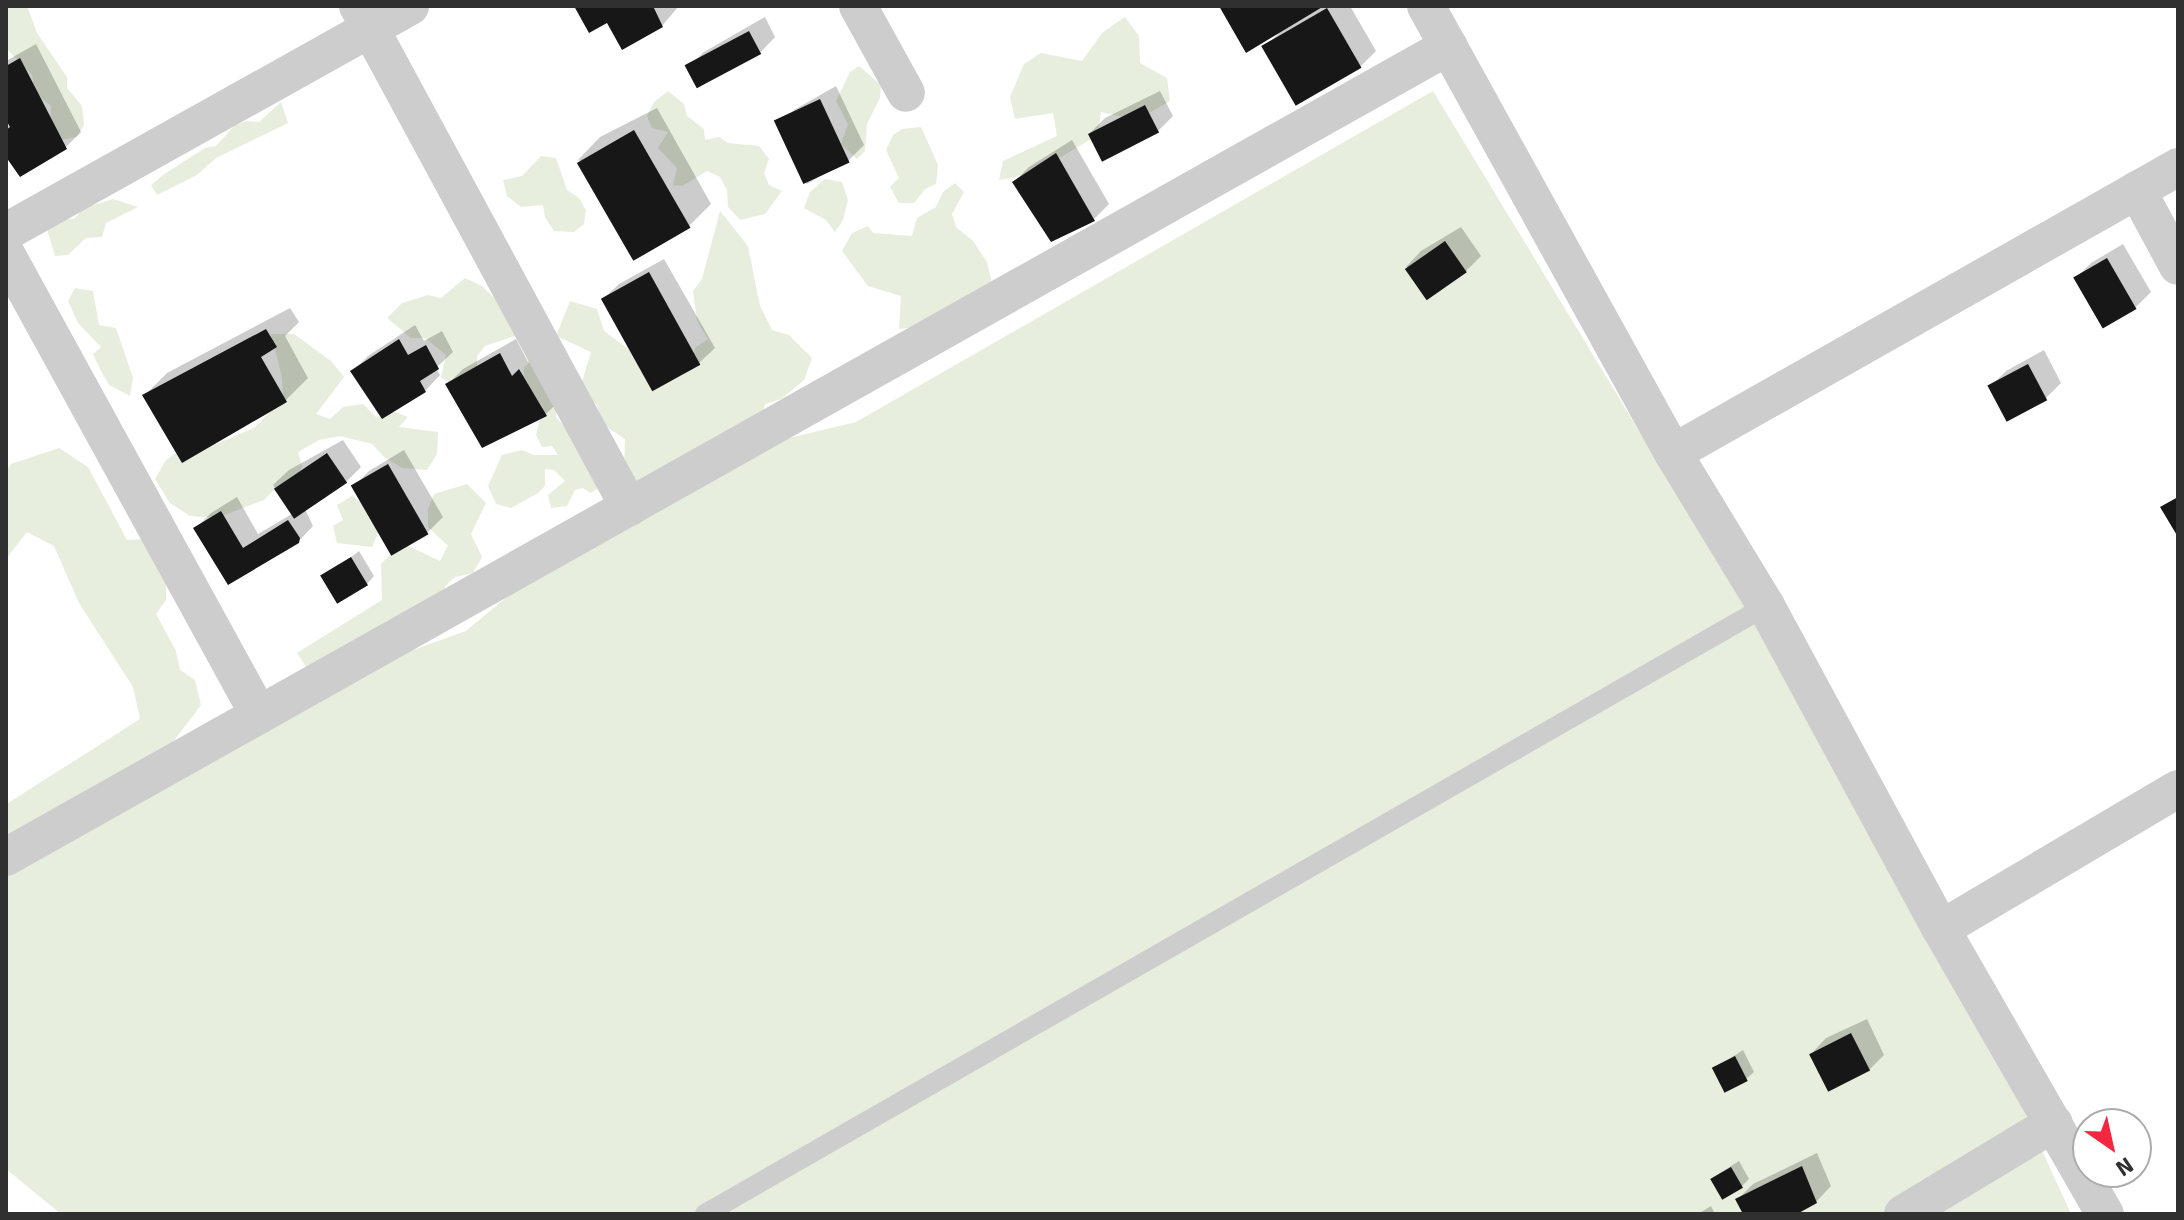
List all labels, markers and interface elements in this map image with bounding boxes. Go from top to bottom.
north arrow [2072,1108,2152,1188]
text: N [2111,1151,2138,1182]

